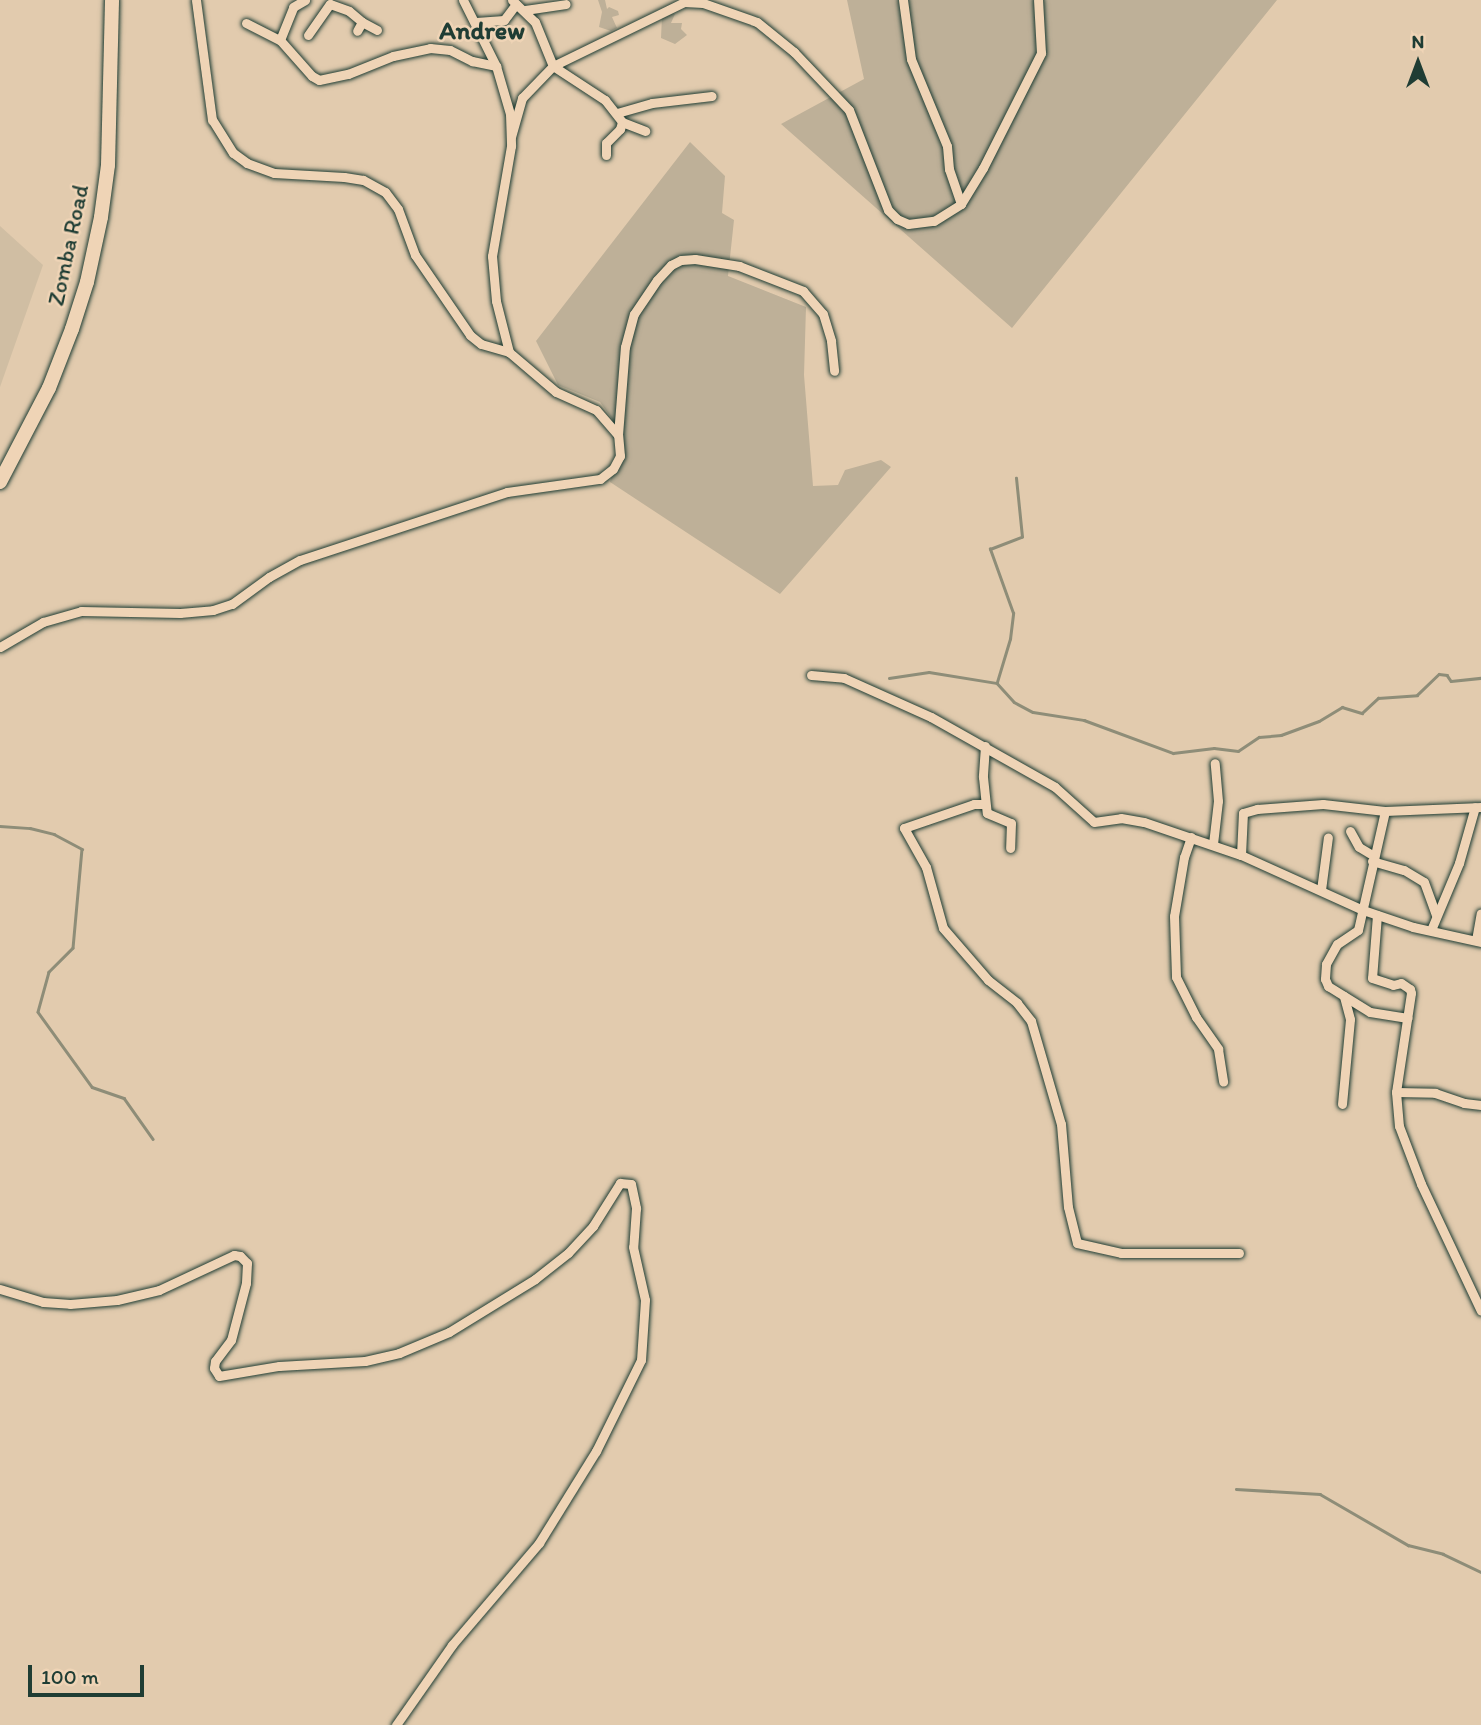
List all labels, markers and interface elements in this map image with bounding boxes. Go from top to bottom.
district label: Andrew [439,15,525,47]
north arrow [1383,28,1453,98]
text: N [1412,30,1424,53]
street label: Zomba Road [42,182,94,308]
scale bar [32,1652,147,1696]
text: 100 m [41,1664,99,1689]

